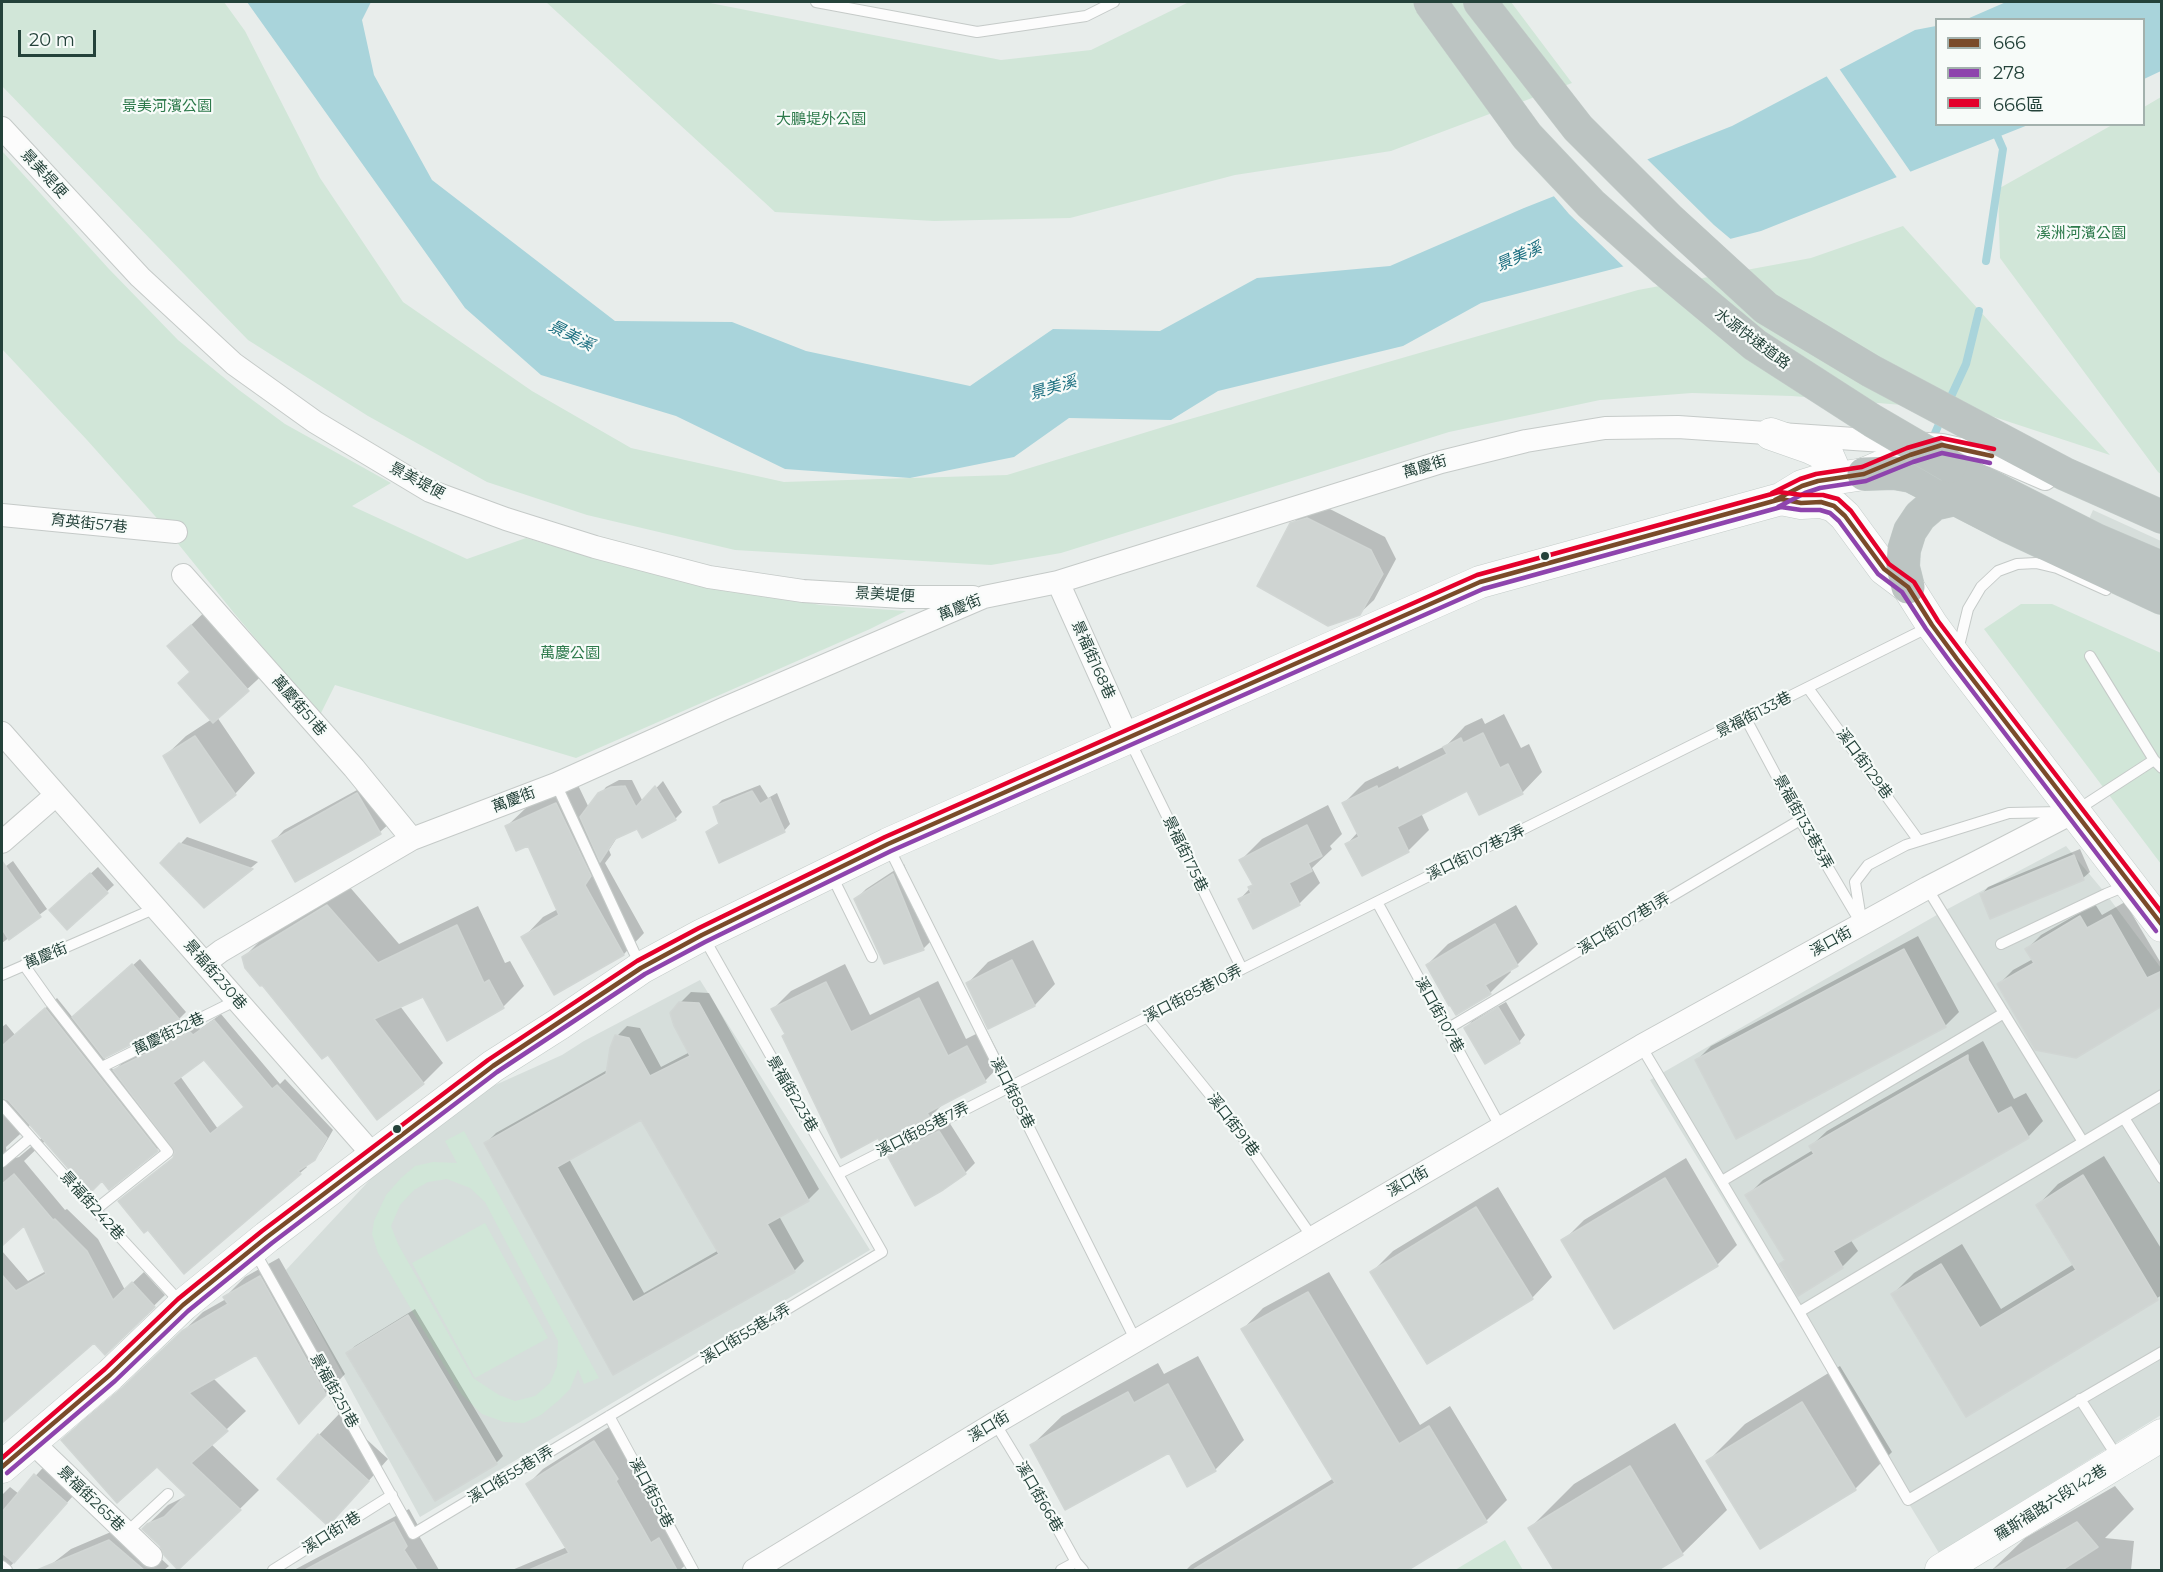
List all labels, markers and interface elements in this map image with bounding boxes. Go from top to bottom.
scale bar [21,18,99,56]
legend [1935,18,2145,126]
text: 20 m [29,29,75,51]
text: 666 [1993,32,2026,54]
text: 278 [1993,62,2025,84]
text: 666區 [1993,94,2044,116]
park label: 景美河濱公園 [122,98,212,116]
park label: 大鵬堤外公園 [776,111,866,129]
street label: 景美堤便 [17,146,71,202]
park label: 溪洲河濱公園 [2036,225,2126,243]
water label: 景美溪 [1493,238,1545,276]
street label: 水源快速道路 [1711,305,1793,373]
water label: 景美溪 [545,317,597,355]
water label: 景美溪 [1027,372,1079,404]
street label: 萬慶街 [1401,452,1449,482]
street label: 景美堤便 [386,459,448,503]
street label: 育英街57巷 [50,511,128,537]
unlabelled marker [1539,550,1551,562]
street label: 景美堤便 [855,584,915,606]
street label: 萬慶街 [936,591,984,625]
street label: 景福街168巷 [1068,618,1118,702]
park label: 萬慶公園 [540,645,600,663]
street label: 萬慶街51巷 [268,672,330,740]
street label: 景福街133巷 [1713,688,1795,742]
street label: 溪口街129巷 [1832,725,1896,803]
street label: 景福街133巷3弄 [1770,771,1836,873]
street label: 萬慶街 [490,784,538,816]
street label: 景福街175巷 [1159,813,1211,895]
street label: 溪口街107巷2弄 [1424,821,1528,885]
street label: 溪口街107巷1弄 [1575,889,1673,959]
street label: 溪口街 [1807,923,1855,961]
street label: 景福街230巷 [180,936,250,1014]
street label: 萬慶街 [22,939,70,973]
street label: 溪口街85巷10弄 [1141,961,1245,1027]
street label: 溪口街107巷 [1411,974,1467,1056]
street label: 萬慶街32巷 [130,1009,208,1059]
street label: 景福街223巷 [763,1052,821,1136]
street label: 溪口街85巷 [986,1054,1038,1132]
street label: 溪口街91巷 [1203,1090,1263,1160]
street label: 溪口街85巷7弄 [874,1099,972,1161]
unlabelled marker [391,1123,403,1135]
street label: 溪口街 [1384,1163,1432,1201]
street label: 景福街242巷 [56,1168,128,1244]
street label: 溪口街55巷4弄 [698,1300,794,1368]
street label: 景福街251巷 [306,1351,362,1431]
street label: 溪口街 [965,1408,1013,1446]
street label: 溪口街55巷1弄 [465,1442,557,1508]
street label: 溪口街55巷 [625,1455,677,1531]
street label: 溪口街66巷 [1012,1459,1066,1535]
street label: 羅斯福路六段142巷 [1992,1461,2110,1545]
street label: 景福街265巷 [54,1463,128,1535]
street label: 溪口街1巷 [299,1508,365,1558]

